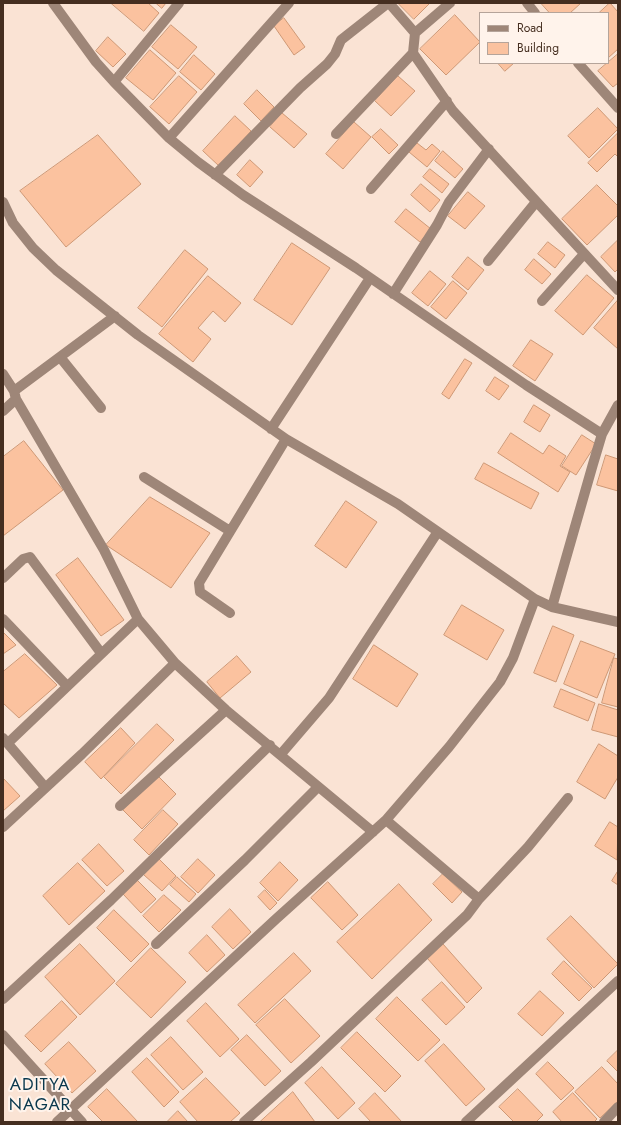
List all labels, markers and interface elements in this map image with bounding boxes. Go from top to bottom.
legend [479,12,609,64]
text: Road [517,19,543,37]
text: Building [517,39,559,57]
district label: ADITYA NAGAR [9,1076,71,1116]

